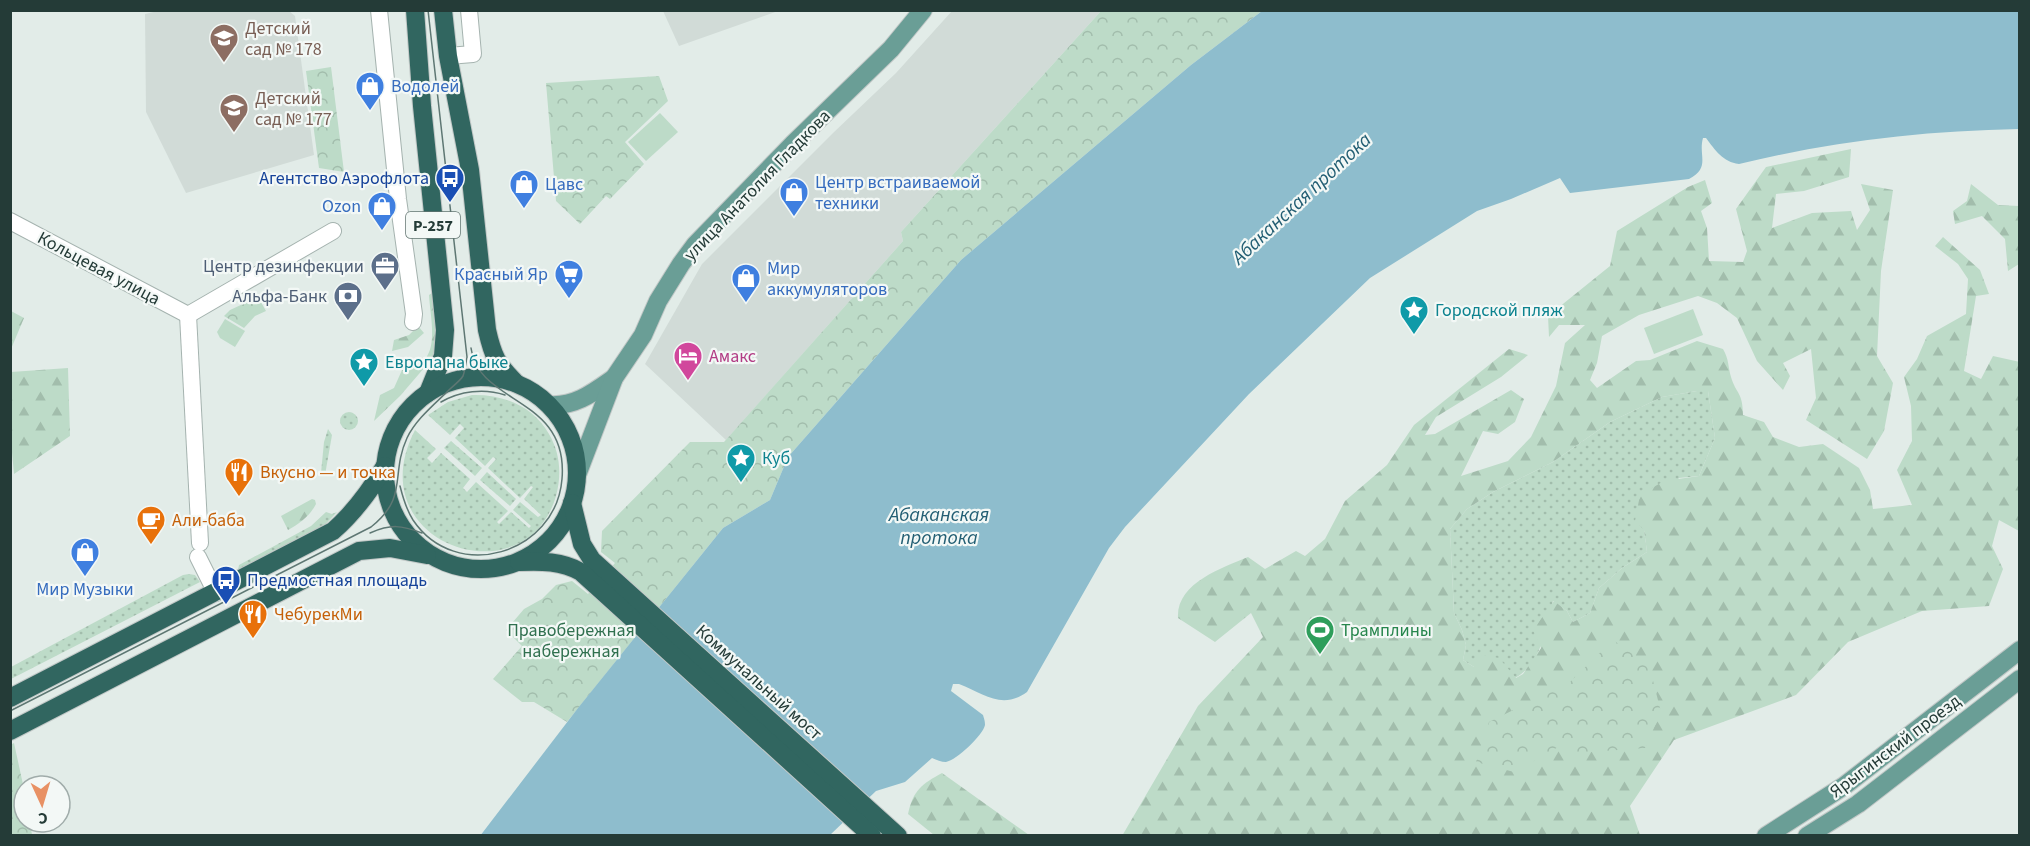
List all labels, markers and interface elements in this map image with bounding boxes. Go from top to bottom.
place label: Детский сад № 178 [245,16,322,62]
school or university icon: Детский сад № 178 [208,22,240,64]
shop icon: Водолей [354,70,386,112]
place label: Водолей [391,74,459,99]
place label: Детский сад № 177 [255,86,332,132]
school or university icon: Детский сад № 177 [218,92,250,134]
street label: улица Анатолия Гладкова [678,104,836,267]
water label: Абаканская протока [1224,126,1378,272]
bus stop icon: Агентство Аэрофлота [434,162,466,204]
place label: Агентство Аэрофлота [259,166,429,191]
shop icon: Цавс [508,168,540,210]
place label: Центр встраиваемой техники [815,170,981,216]
place label: Цавс [545,172,583,197]
shop icon: Центр встраиваемой техники [778,176,810,218]
shop icon: Ozon [366,190,398,232]
place label: Ozon [322,194,361,219]
road number: Р-257 [406,212,460,238]
street label: Кольцевая улица [33,226,165,311]
office icon: Центр дезинфекции [369,250,401,292]
place label: Центр дезинфекции [203,254,364,279]
place label: Мир аккумуляторов [767,256,887,302]
supermarket icon: Красный Яр [553,258,585,300]
place label: Красный Яр [454,262,548,287]
shop icon: Мир аккумуляторов [730,262,762,304]
bank icon: Альфа-Банк [332,280,364,322]
place label: Альфа-Банк [232,284,327,309]
place icon: Городской пляж [1398,294,1430,336]
place label: Городской пляж [1435,298,1563,323]
hotel icon: Амакс [672,340,704,382]
place label: Амакс [709,344,756,369]
place icon: Европа на быке [348,346,380,388]
place label: Европа на быке [385,350,508,375]
place icon: Куб [725,442,757,484]
place label: Куб [762,446,790,471]
restaurant icon: Вкусно — и точка [223,456,255,498]
place label: Вкусно — и точка [260,460,396,485]
water label: Абаканская протока [887,501,989,552]
cafe icon: Али-баба [135,504,167,546]
place label: Али-баба [172,508,245,533]
shop icon: Мир Музыки [69,536,101,578]
bus stop icon: Предмостная площадь [210,564,242,606]
place label: Предмостная площадь [247,568,427,593]
place label: Мир Музыки [36,577,134,602]
restaurant icon: ЧебурекМи [237,598,269,640]
place label: ЧебурекМи [274,602,363,627]
sports icon: Трамплины [1304,614,1336,656]
park label: Правобережная набережная [507,618,635,664]
place label: Трамплины [1341,618,1432,643]
street label: Коммунальный мост [690,619,827,746]
street label: Ярыгинский проезд [1825,689,1966,804]
north arrow [12,774,72,834]
text: С [38,807,48,829]

